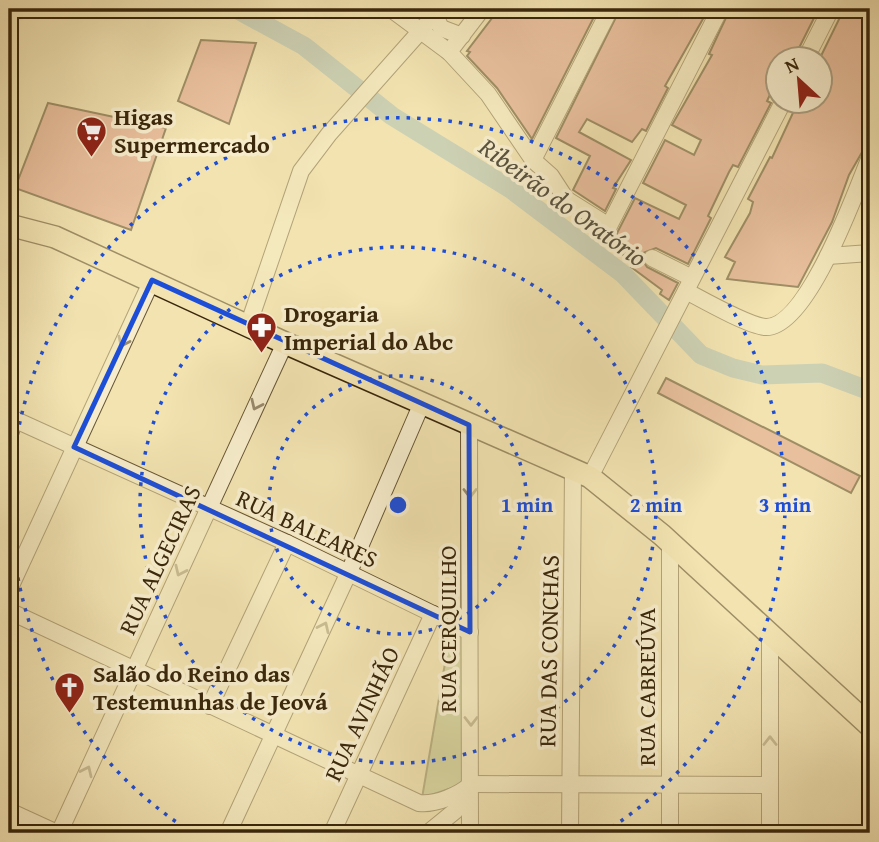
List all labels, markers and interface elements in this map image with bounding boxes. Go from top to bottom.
north arrow [764,46,834,116]
text: N [780,49,804,80]
place label: Higas Supermercado [114,99,270,162]
supermarket icon: Higas Supermercado [74,114,108,158]
water label: Ribeirão do Oratório [470,127,655,276]
place label: Drogaria Imperial do Abc [284,296,453,359]
pharmacy icon: Drogaria Imperial do Abc [244,311,278,355]
one-way arrow [117,334,131,347]
one-way arrow [250,398,264,410]
street label: RUA ALGECIRAS [110,479,210,640]
street label: RUA BALEARES [231,480,384,577]
one-way arrow [462,488,478,499]
text: 1 min [501,489,554,520]
text: 2 min [630,489,683,520]
text: 3 min [759,489,812,520]
centre of rings [386,493,410,517]
street label: RUA CERQUILHO [430,545,465,713]
street label: RUA DAS CONCHAS [529,555,568,747]
one-way arrow [174,564,188,576]
street label: RUA CABREÚVA [629,607,664,766]
one-way arrow [316,622,330,634]
street label: RUA AVINHÃO [315,641,408,787]
place label: Salão do Reino das Testemunhas de Jeová [93,656,328,719]
church icon: Salão do Reino das Testemunhas de Jeová [53,671,87,715]
one-way arrow [463,716,479,726]
one-way arrow [762,735,778,745]
one-way arrow [79,766,93,778]

